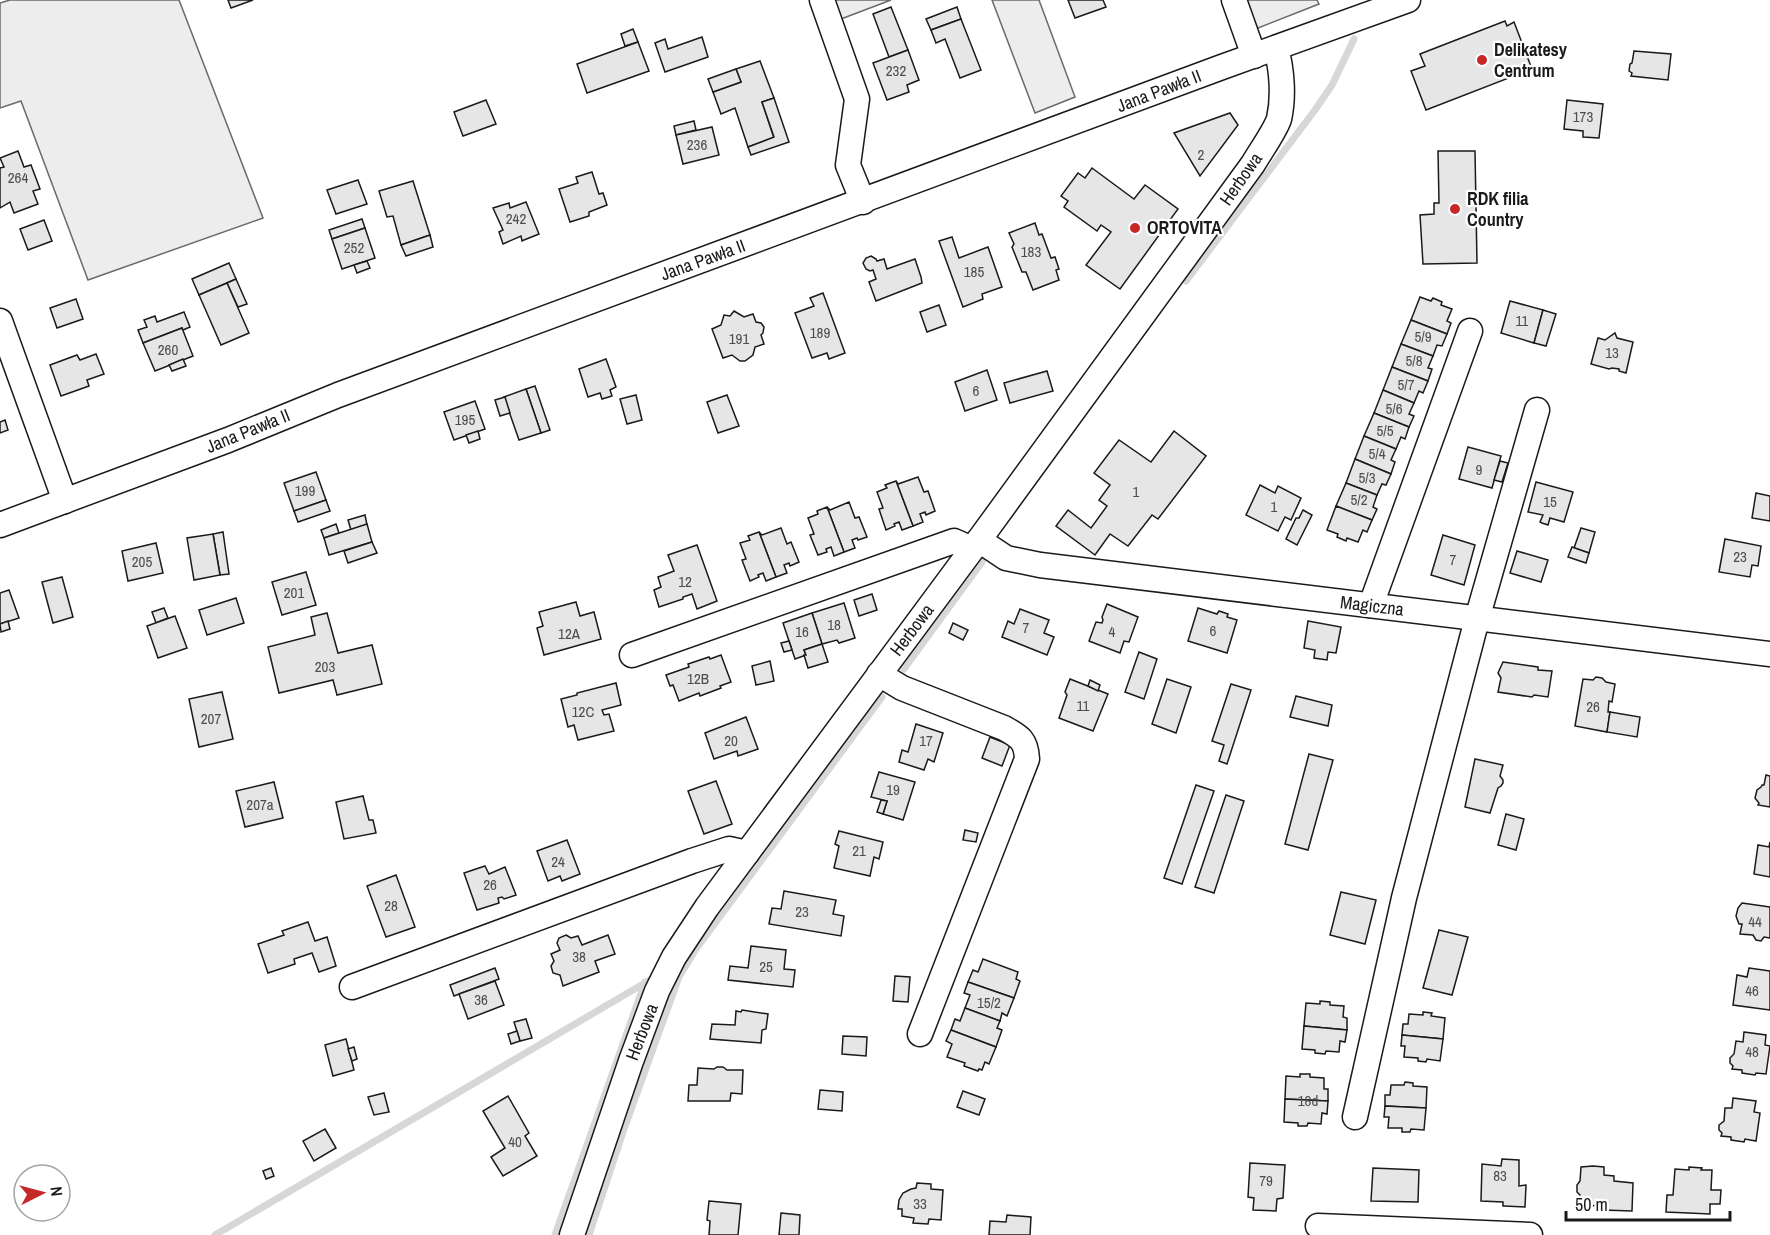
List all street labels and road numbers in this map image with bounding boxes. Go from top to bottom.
street label: Jana Pawła II [1113,63,1205,118]
street label: Herbowa [1213,147,1268,210]
street label: Jana Pawła II [657,233,749,286]
street label: Jana Pawła II [202,402,294,459]
street label: Magiczna [1339,589,1405,622]
street label: Herbowa [884,599,939,661]
street label: Herbowa [619,1000,664,1064]

